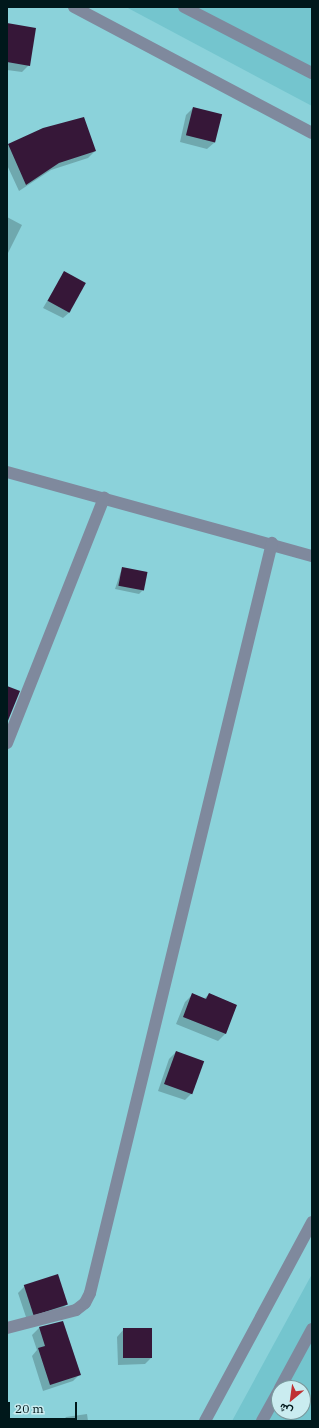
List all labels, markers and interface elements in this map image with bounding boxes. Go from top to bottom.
north arrow [271,1380,311,1420]
scale bar [10,1394,79,1420]
text: ش [276,1400,295,1419]
text: 20 m [15,1401,44,1416]

